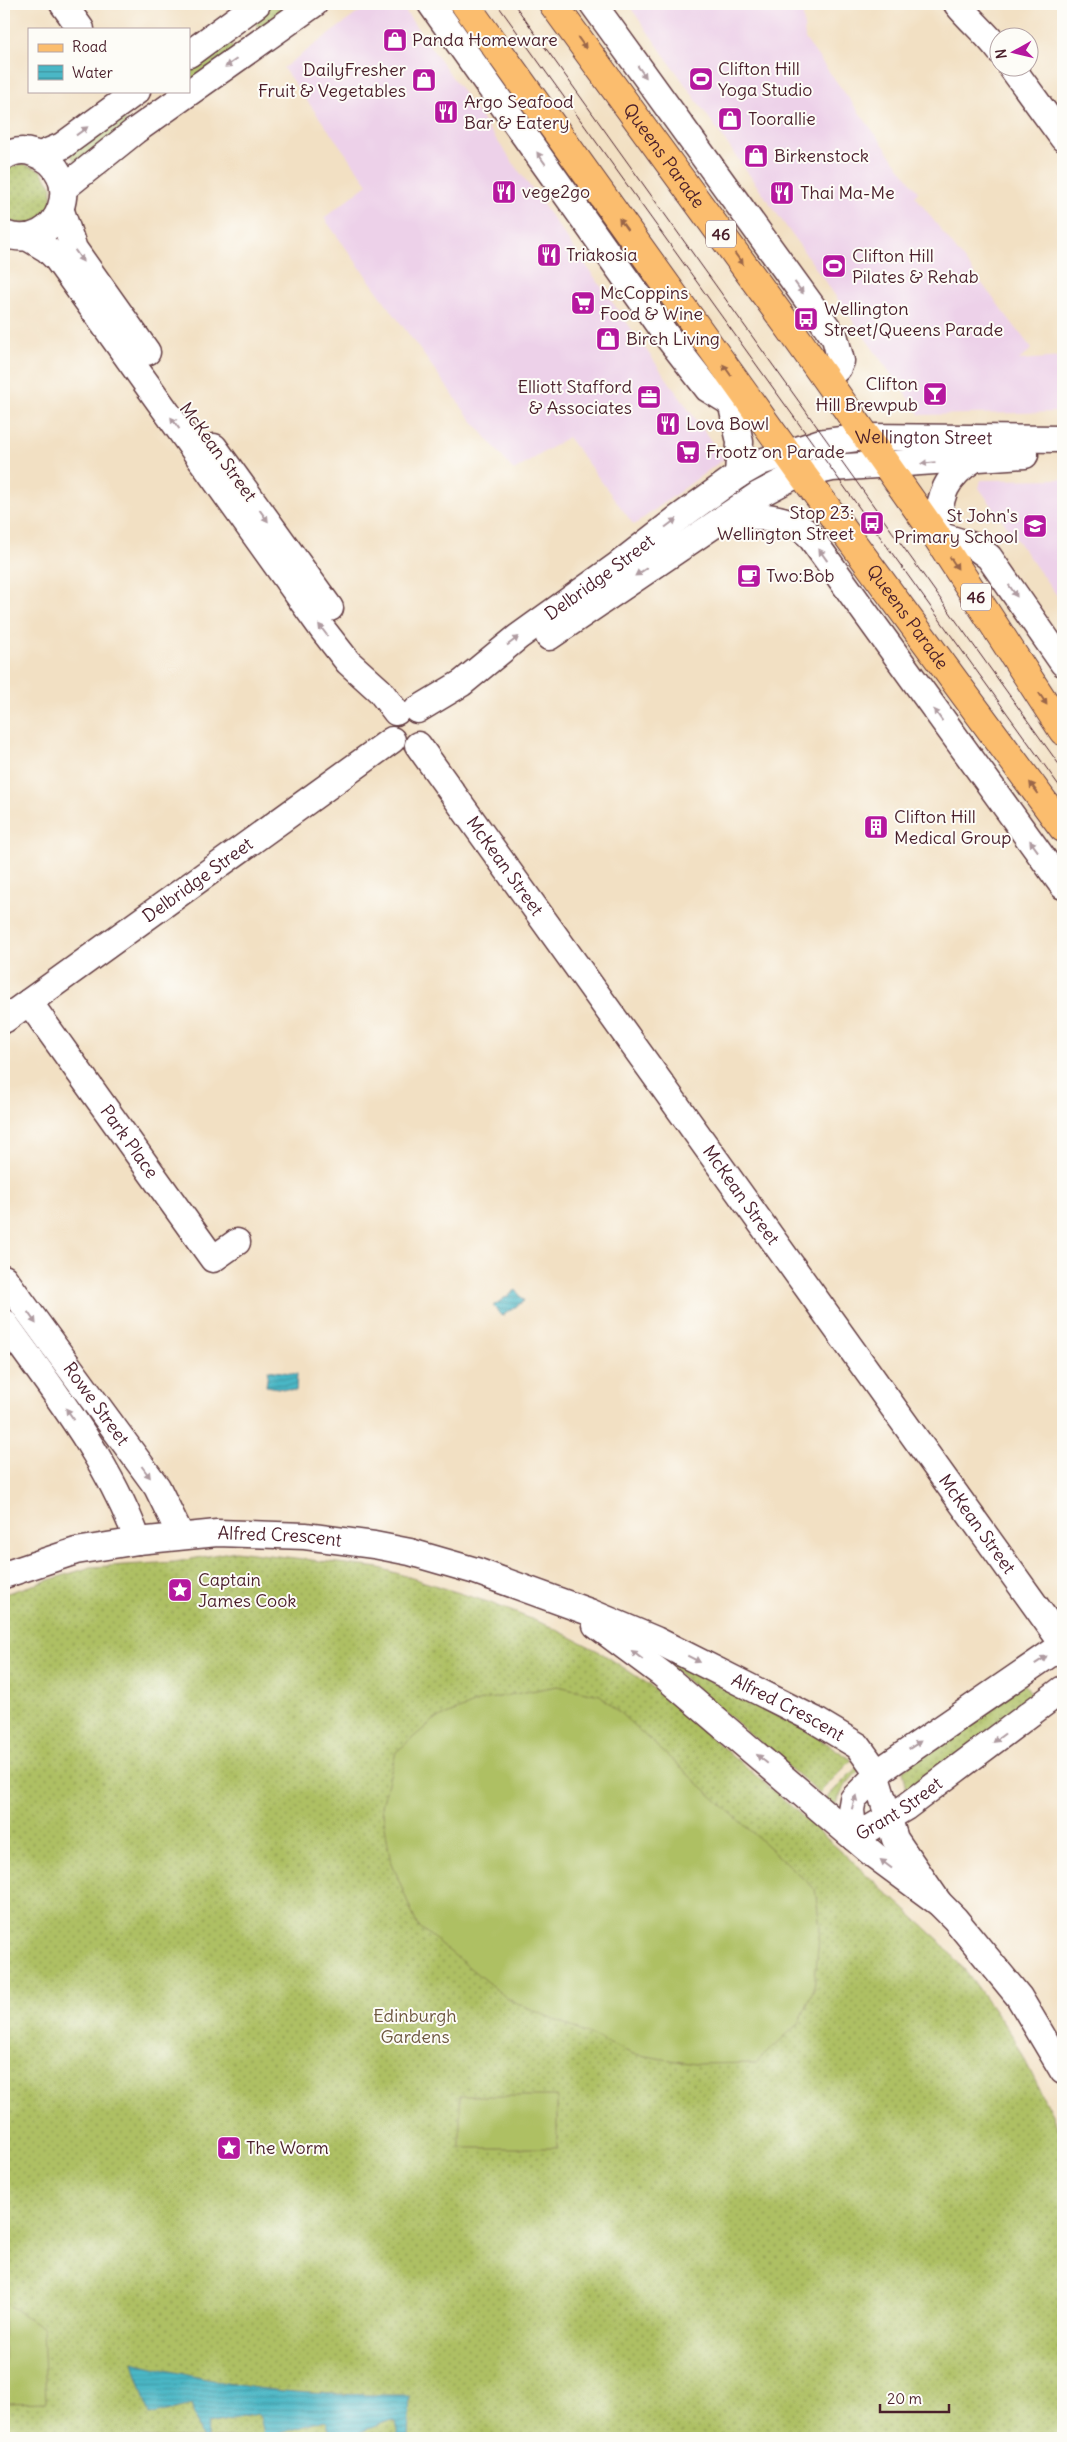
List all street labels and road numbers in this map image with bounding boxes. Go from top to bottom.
street label: Queens Parade [618,98,710,213]
road number: 46 [706,220,736,248]
street label: McKean Street [175,398,262,506]
street label: Wellington Street [854,424,993,449]
street label: Delbridge Street [540,529,659,625]
street label: Queens Parade [862,560,954,674]
road number: 46 [961,584,991,610]
street label: McKean Street [462,811,549,920]
street label: Delbridge Street [138,832,257,927]
street label: Park Place [95,1100,164,1183]
street label: McKean Street [698,1141,785,1249]
street label: Rowe Street [58,1357,135,1450]
street label: McKean Street [934,1470,1021,1578]
street label: Alfred Crescent [217,1521,343,1552]
street label: Alfred Crescent [728,1668,849,1746]
street label: Grant Street [851,1772,947,1845]

